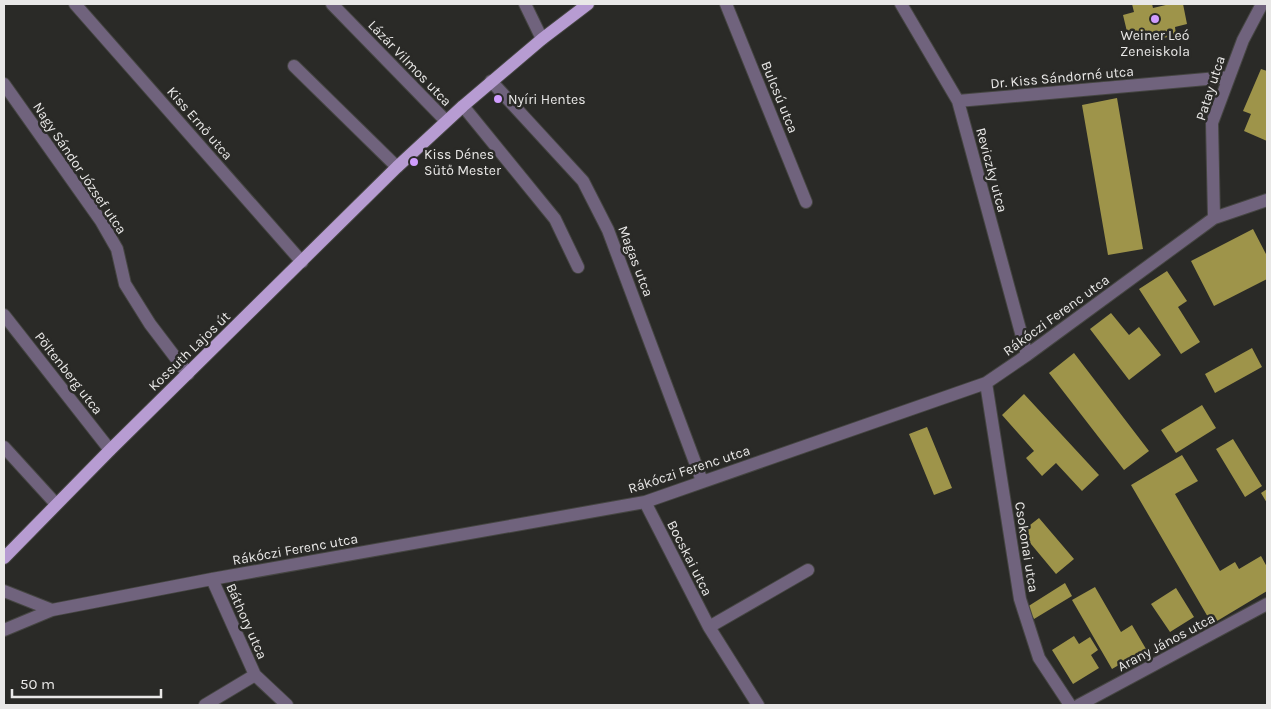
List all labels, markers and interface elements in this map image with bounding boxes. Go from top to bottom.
marker: Weiner Leó Zeneiskola [1149,13,1161,25]
street label: Lázár Vilmos utca [364,17,455,110]
place label: Weiner Leó Zeneiskola [1120,27,1190,60]
street label: Patay utca [1192,54,1229,123]
street label: Bulcsú utca [757,59,802,136]
street label: Dr. Kiss Sándorné utca [990,63,1135,92]
street label: Kiss Ernő utca [163,83,236,164]
place label: Nyíri Hentes [508,91,586,108]
marker: Nyíri Hentes [492,93,504,105]
street label: Nagy Sándor József utca [29,99,130,237]
street label: Reviczky utca [972,126,1011,214]
place label: Kiss Dénes Sütő Mester [424,146,502,179]
marker: Kiss Dénes Sütő Mester [408,156,420,168]
street label: Magas utca [614,223,657,299]
street label: Rákóczi Ferenc utca [1000,271,1113,360]
street label: Kossuth Lajos út [145,308,234,395]
street label: Pöltenberg utca [31,328,106,418]
street label: Rákóczi Ferenc utca [626,442,752,497]
street label: Csokonai utca [1011,501,1042,594]
street label: Bocskai utca [663,518,716,599]
street label: Rákóczi Ferenc utca [231,530,359,569]
street label: Báthory utca [222,581,271,662]
street label: Arany János utca [1115,610,1218,675]
scale bar [12,666,161,698]
text: 50 m [20,675,55,693]

